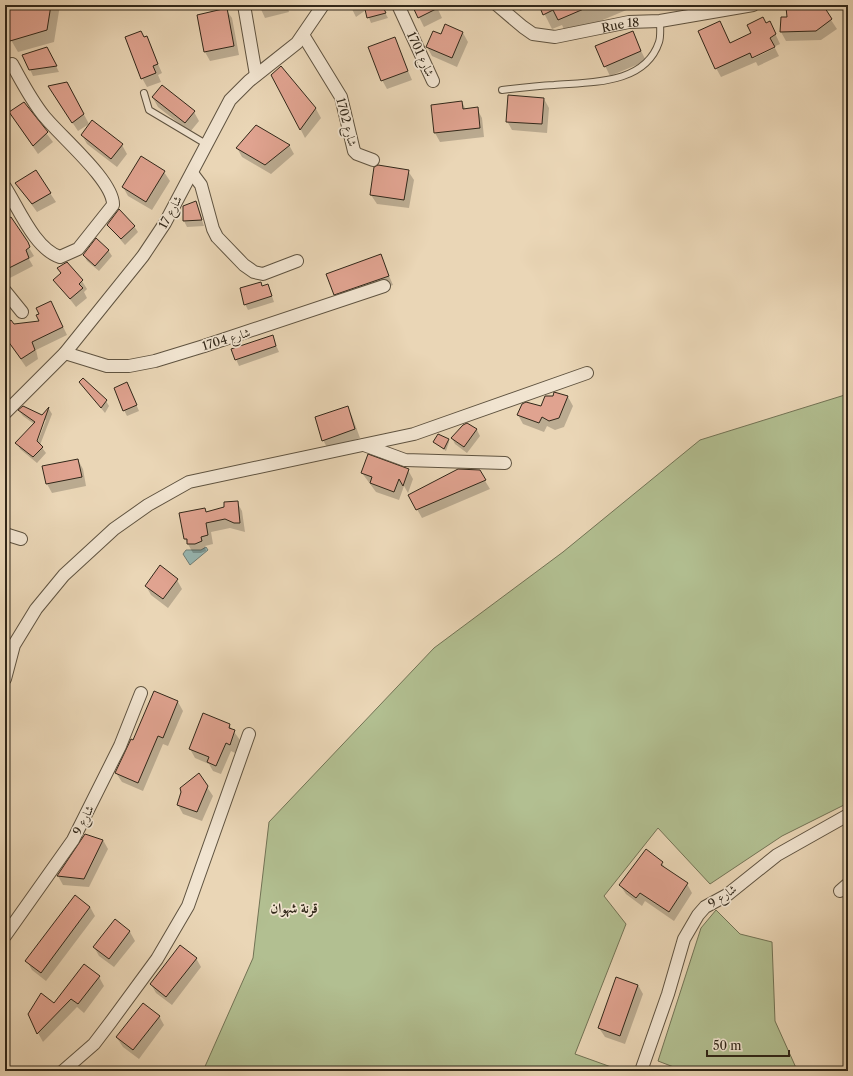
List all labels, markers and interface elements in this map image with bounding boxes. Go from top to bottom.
street label: Rue 18 [600,14,639,35]
street label: شارع 1701 [401,29,438,81]
street label: شارع 1702 [329,96,361,149]
street label: شارع 17 [155,193,189,233]
street label: شارع 1704 [200,325,253,357]
street label: شارع 9 [69,803,100,839]
street label: شارع 9 [705,881,741,914]
district label: قرنة شهوان [270,899,318,918]
scale bar [707,1032,789,1058]
text: 50 m [713,1038,742,1053]

